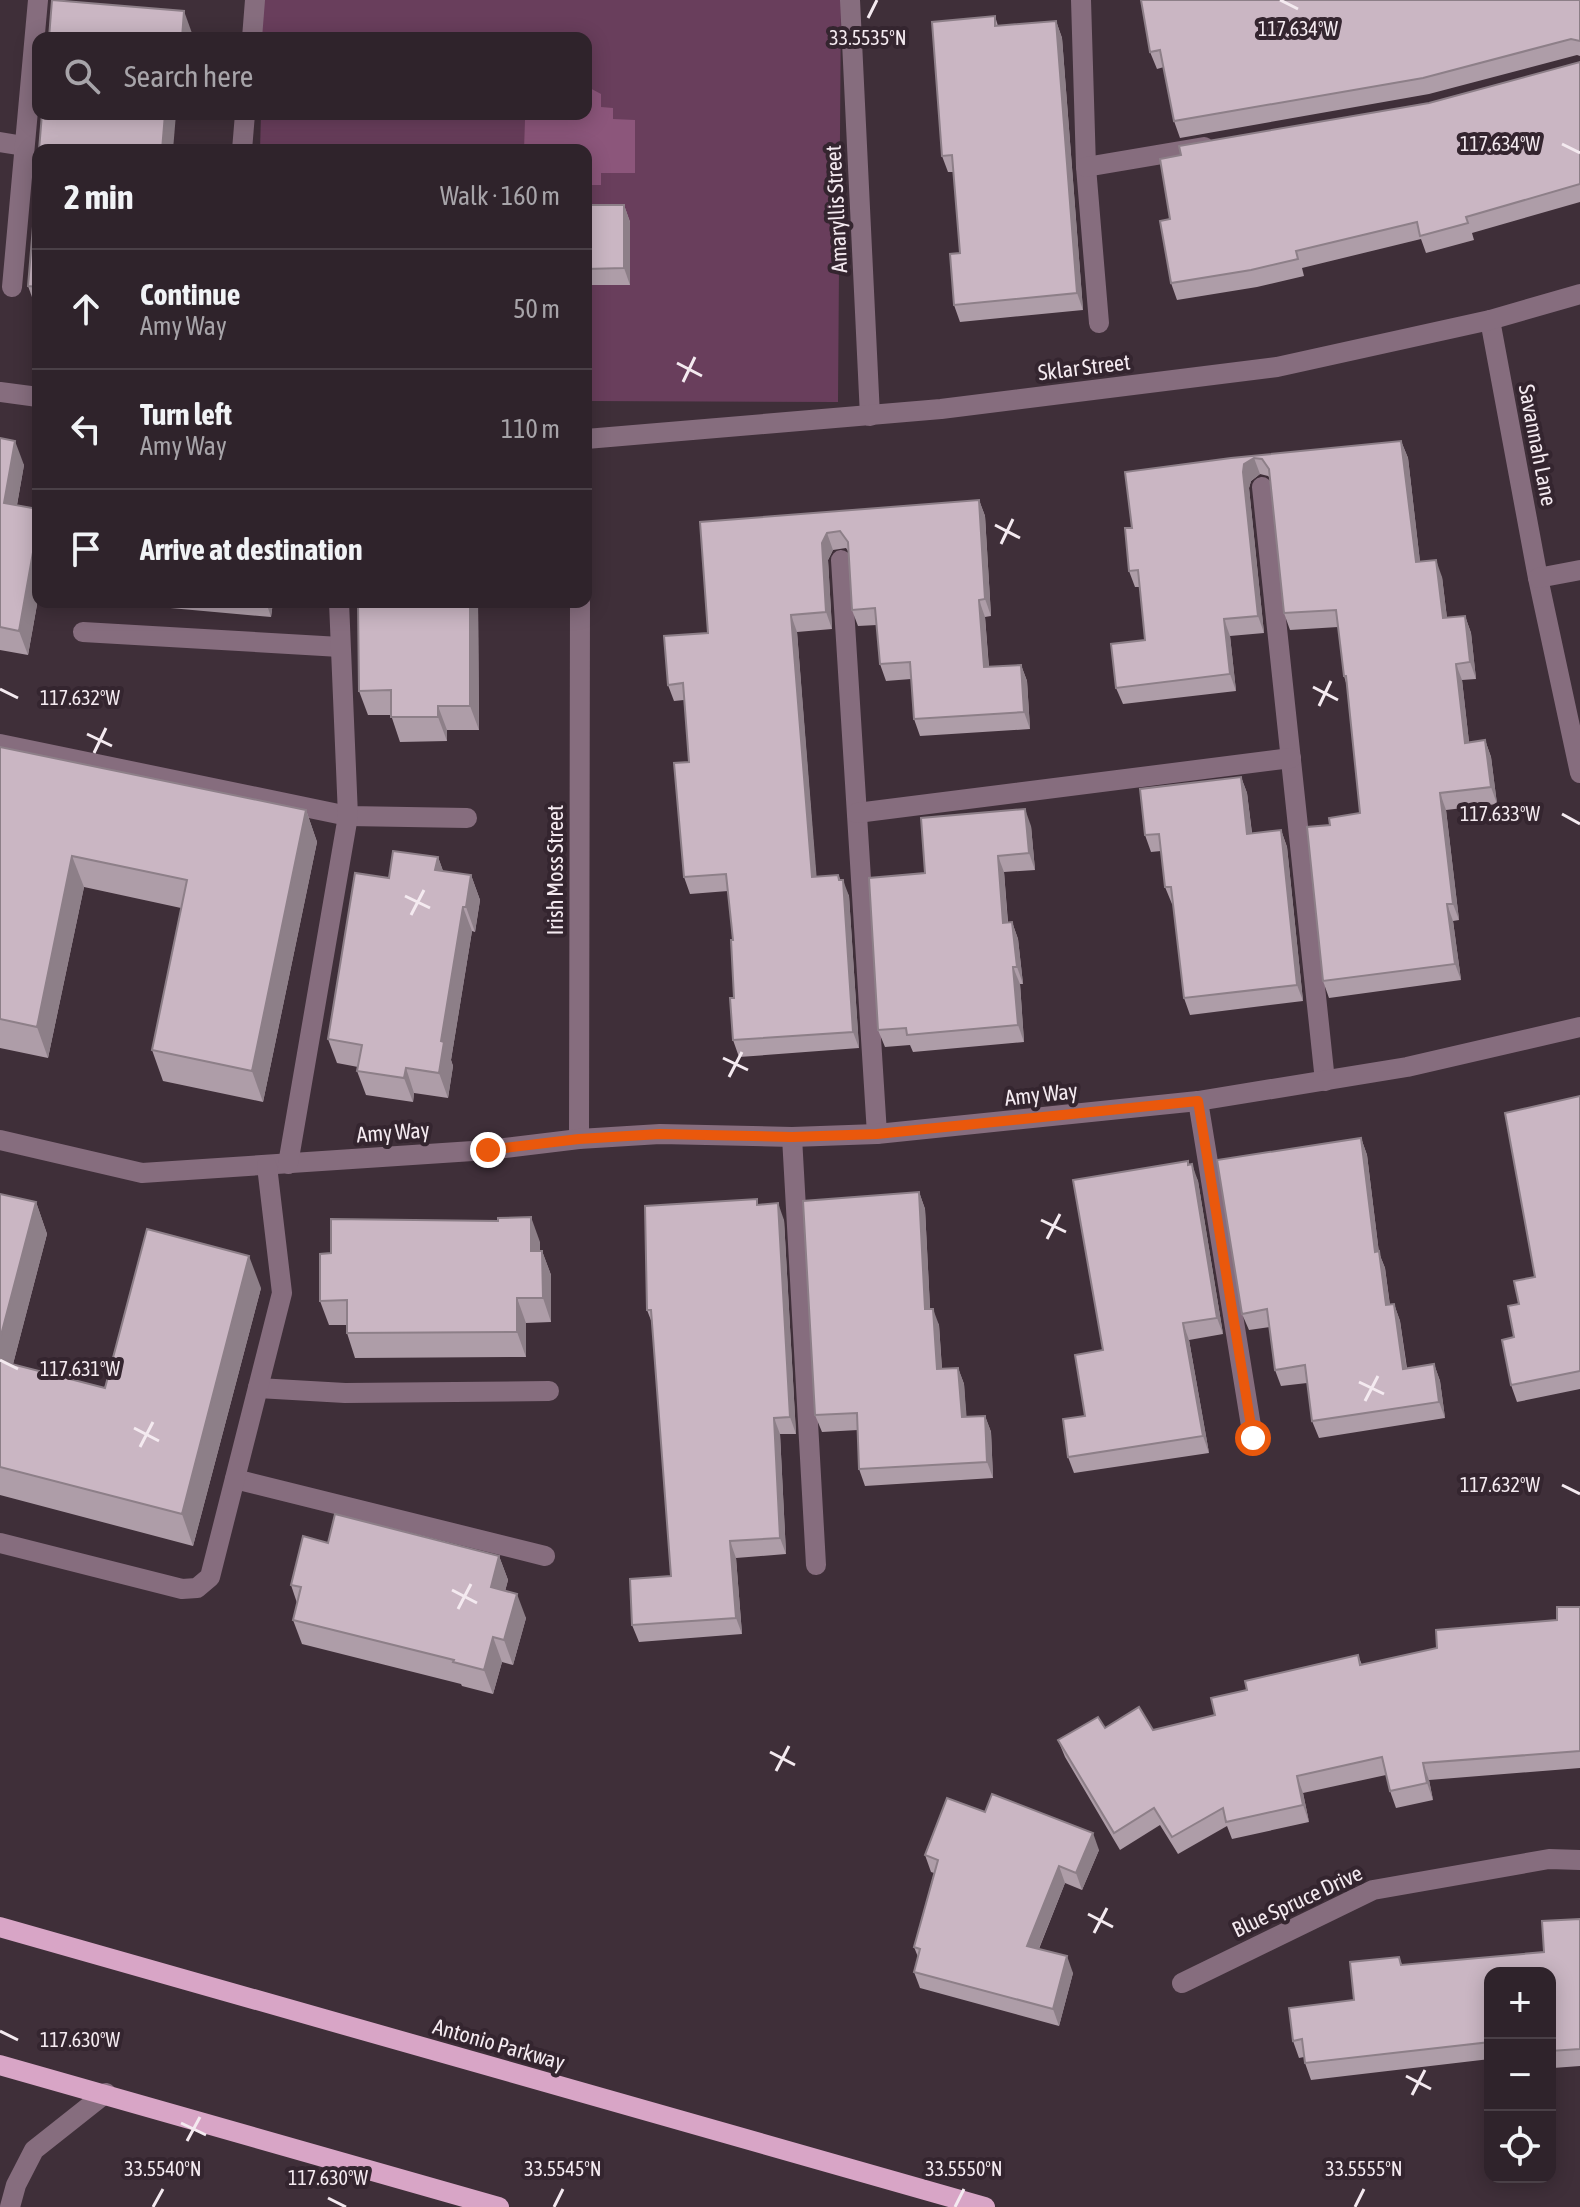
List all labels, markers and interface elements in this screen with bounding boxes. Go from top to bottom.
text: 117.634°W [1258,17,1338,40]
text: 33.5535°N [829,26,907,49]
search box [32,32,592,120]
icon: search [60,54,104,98]
text: Search here [124,59,253,93]
text: 117.634°W [1460,132,1540,155]
street label: Amaryllis Street [820,144,852,274]
text: 2 min [64,177,133,216]
text: Walk · 160 m [440,181,560,211]
text: Continue [140,277,240,311]
icon: ahead [64,287,108,331]
text: 50 m [513,294,560,324]
text: Amy Way [140,311,227,341]
street label: Sklar Street [1036,348,1132,386]
street label: Savannah Lane [1513,382,1563,508]
text: Turn left [140,397,232,431]
icon: left [64,407,108,451]
text: 110 m [501,414,560,444]
text: Amy Way [140,431,227,461]
icon: arrive [64,527,108,571]
text: Arrive at destination [140,532,362,566]
text: 117.632°W [40,686,120,709]
text: 117.633°W [1460,802,1540,825]
street label: Irish Moss Street [542,805,568,935]
street label: Amy Way [1003,1077,1079,1111]
street label: Amy Way [356,1116,430,1148]
route end [470,1132,506,1168]
text: 117.631°W [40,1357,120,1380]
route start [1235,1420,1271,1456]
text: 117.632°W [1460,1473,1540,1496]
street label: Blue Spruce Drive [1228,1860,1366,1942]
map controls [1484,1967,1556,2183]
button: + [1484,1967,1556,2039]
street label: Antonio Parkway [430,2013,568,2075]
text: 117.630°W [40,2028,120,2051]
button: − [1484,2039,1556,2111]
button: locate [1484,2111,1556,2183]
text: 33.5540°N [124,2157,202,2180]
text: 33.5545°N [524,2157,602,2180]
text: 33.5550°N [925,2157,1003,2180]
text: 33.5555°N [1325,2157,1403,2180]
text: 117.630°W [288,2166,368,2189]

